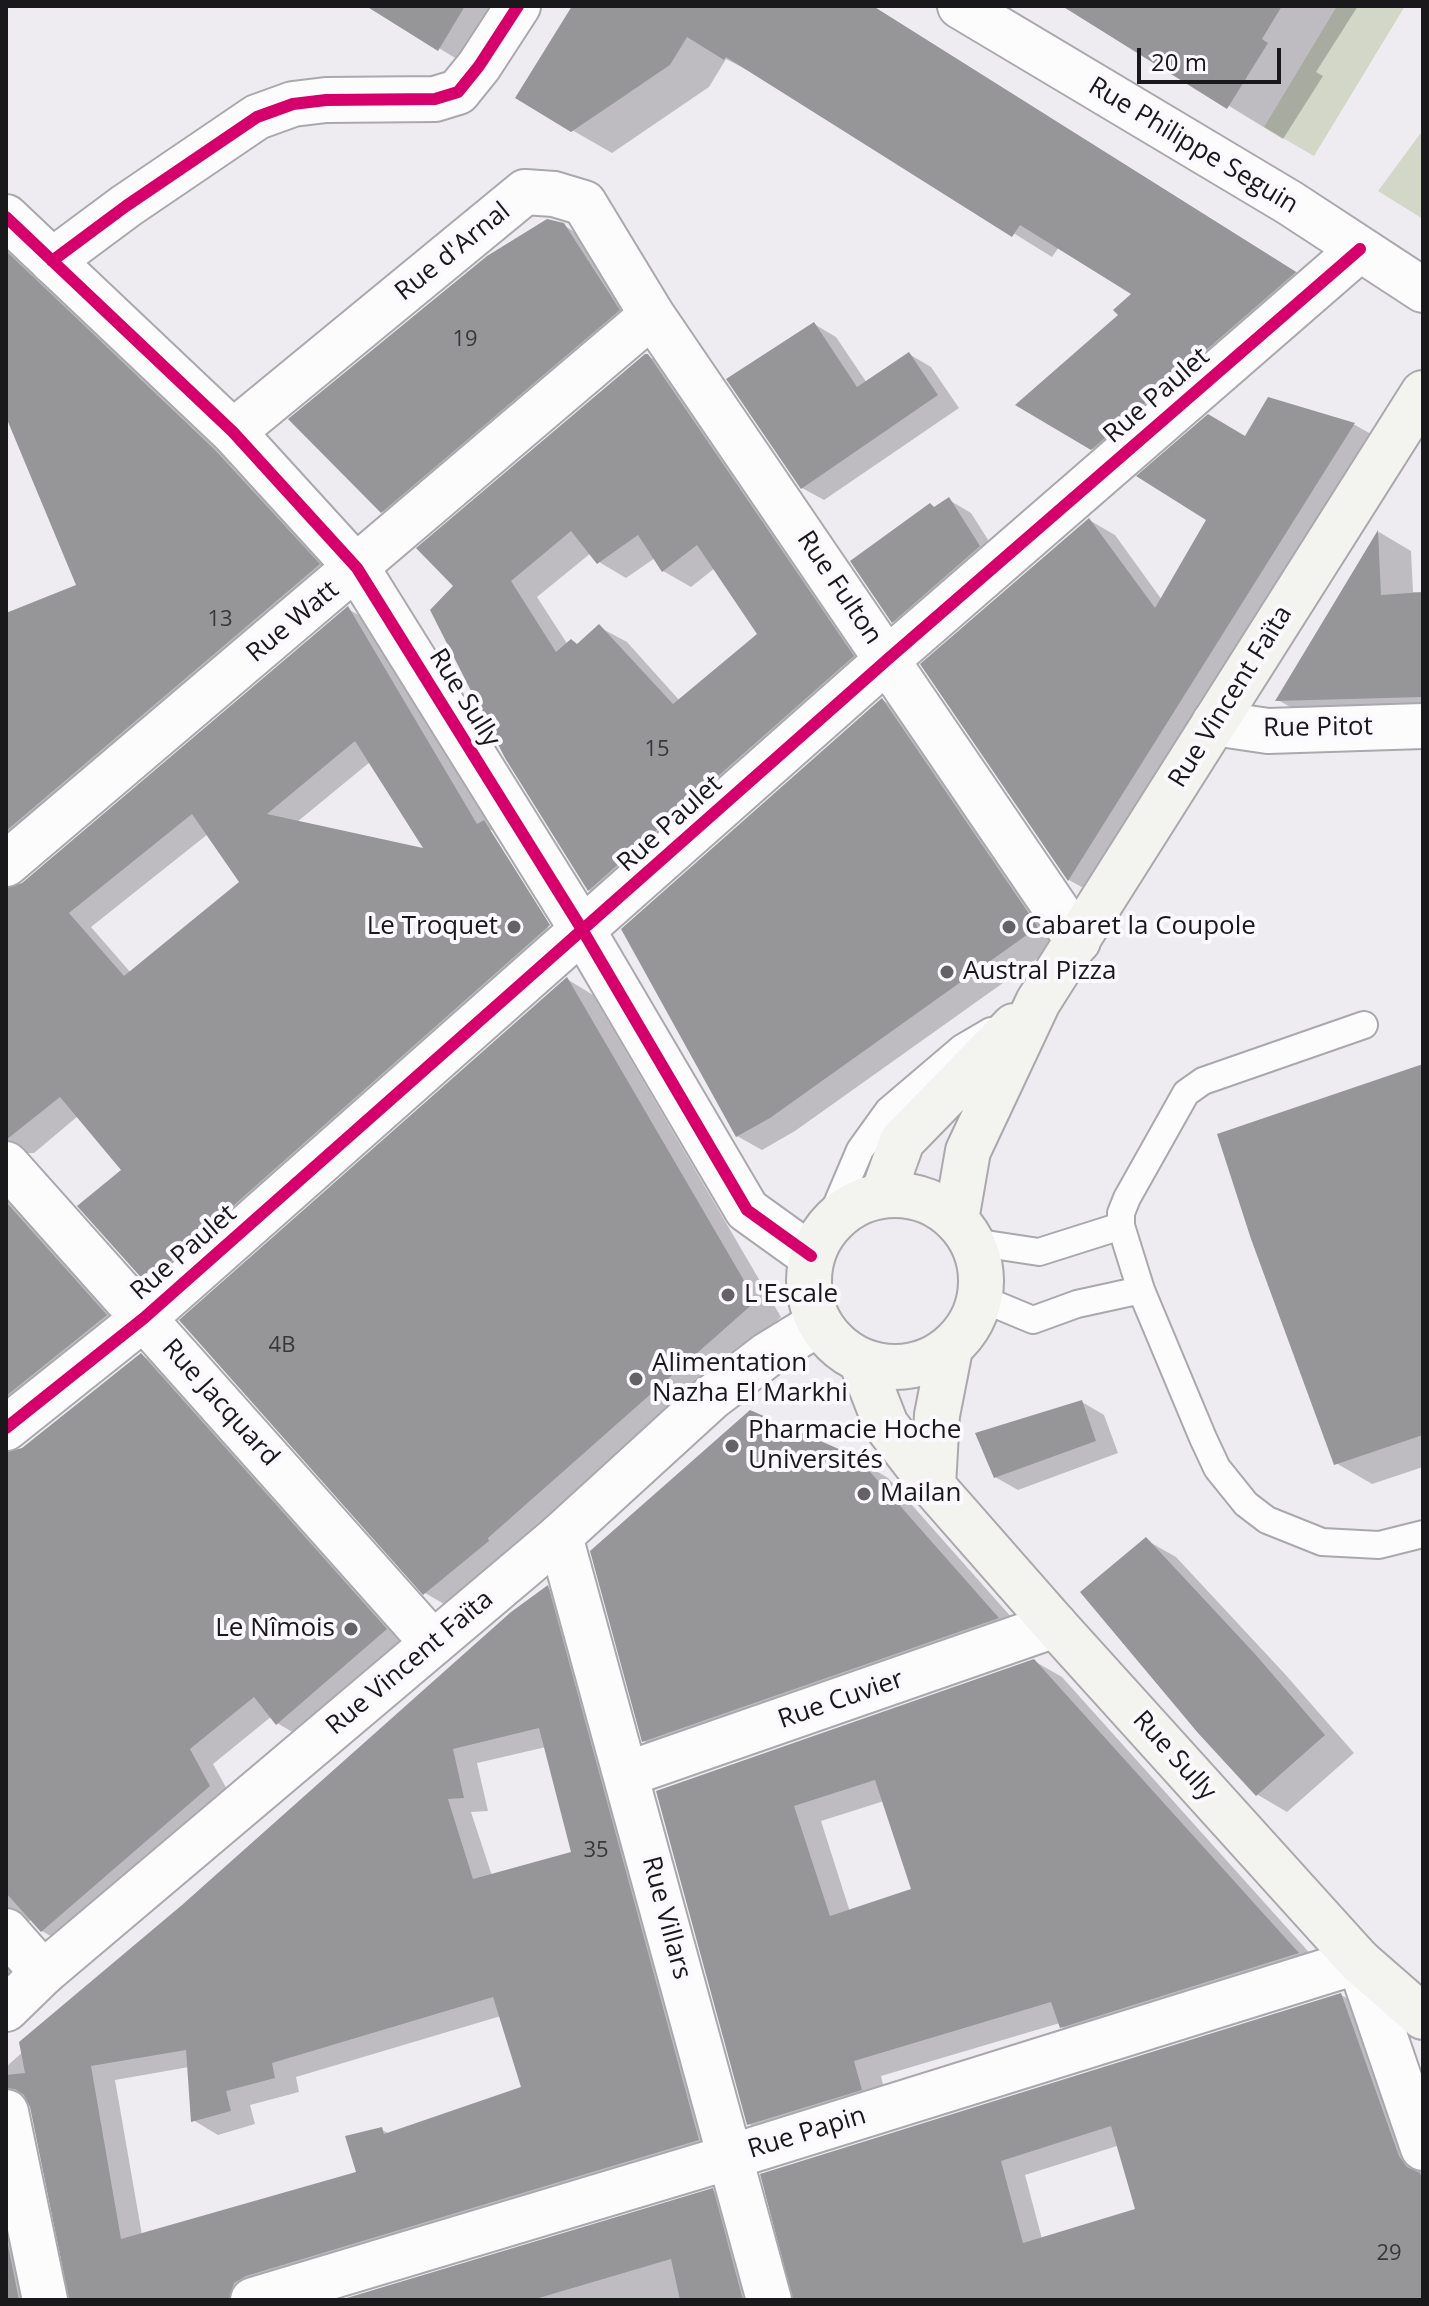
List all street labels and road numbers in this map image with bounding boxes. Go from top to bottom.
street label: Rue Philippe Seguin [1082,71,1304,221]
street label: Rue d'Arnal [389,196,517,308]
street label: Rue Paulet [1098,342,1216,450]
street label: Rue Fulton [790,525,888,651]
street label: Rue Watt [241,575,345,669]
street label: Rue Vincent Faïta [1163,600,1299,794]
street label: Rue Sully [422,643,506,753]
street label: Rue Pitot [1263,711,1373,745]
street label: Rue Paulet [611,769,729,879]
street label: Rue Paulet [125,1199,243,1307]
street label: Rue Jacquard [155,1333,285,1473]
street label: Rue Vincent Faïta [320,1584,500,1742]
street label: Rue Cuvier [774,1664,908,1736]
street label: Rue Sully [1126,1705,1222,1807]
street label: Rue Villars [635,1853,697,1983]
street label: Rue Papin [744,2100,870,2166]

